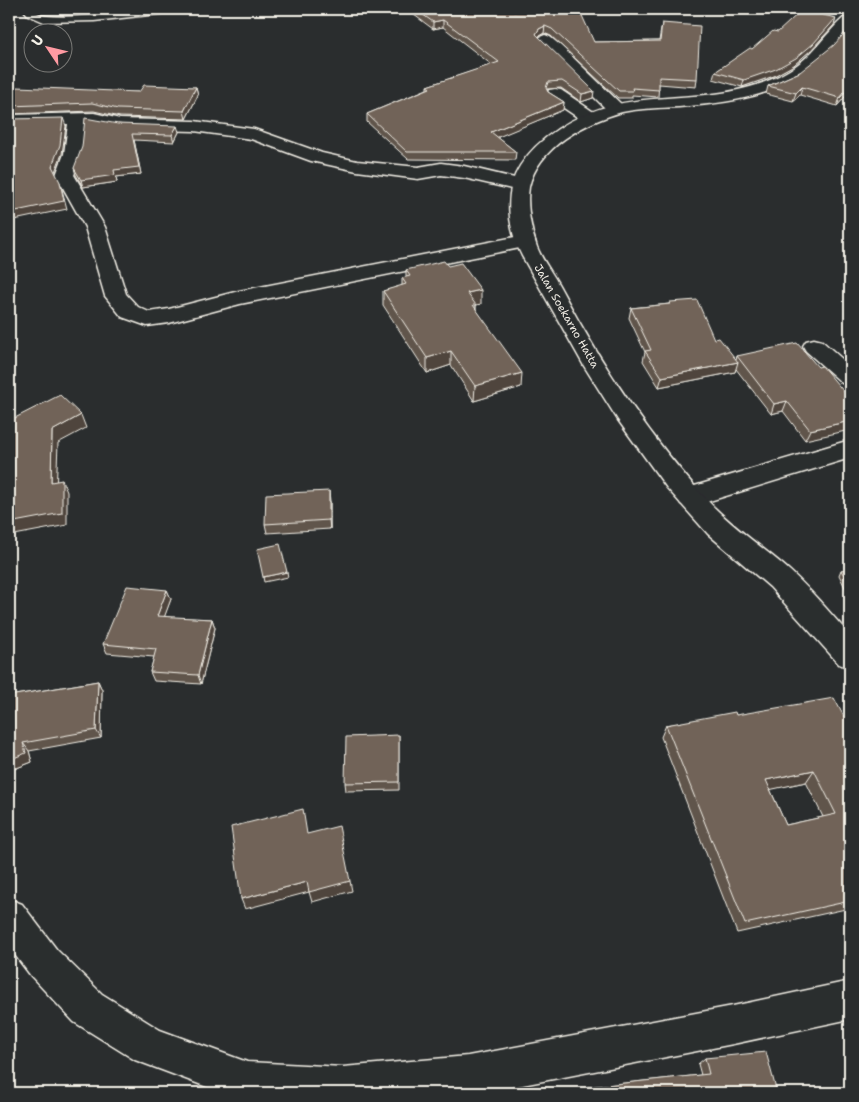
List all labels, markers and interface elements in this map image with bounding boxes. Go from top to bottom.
north arrow [22,22,72,72]
text: U [27,31,47,50]
street label: Jalan Soekarno Hatta [531,262,603,371]

